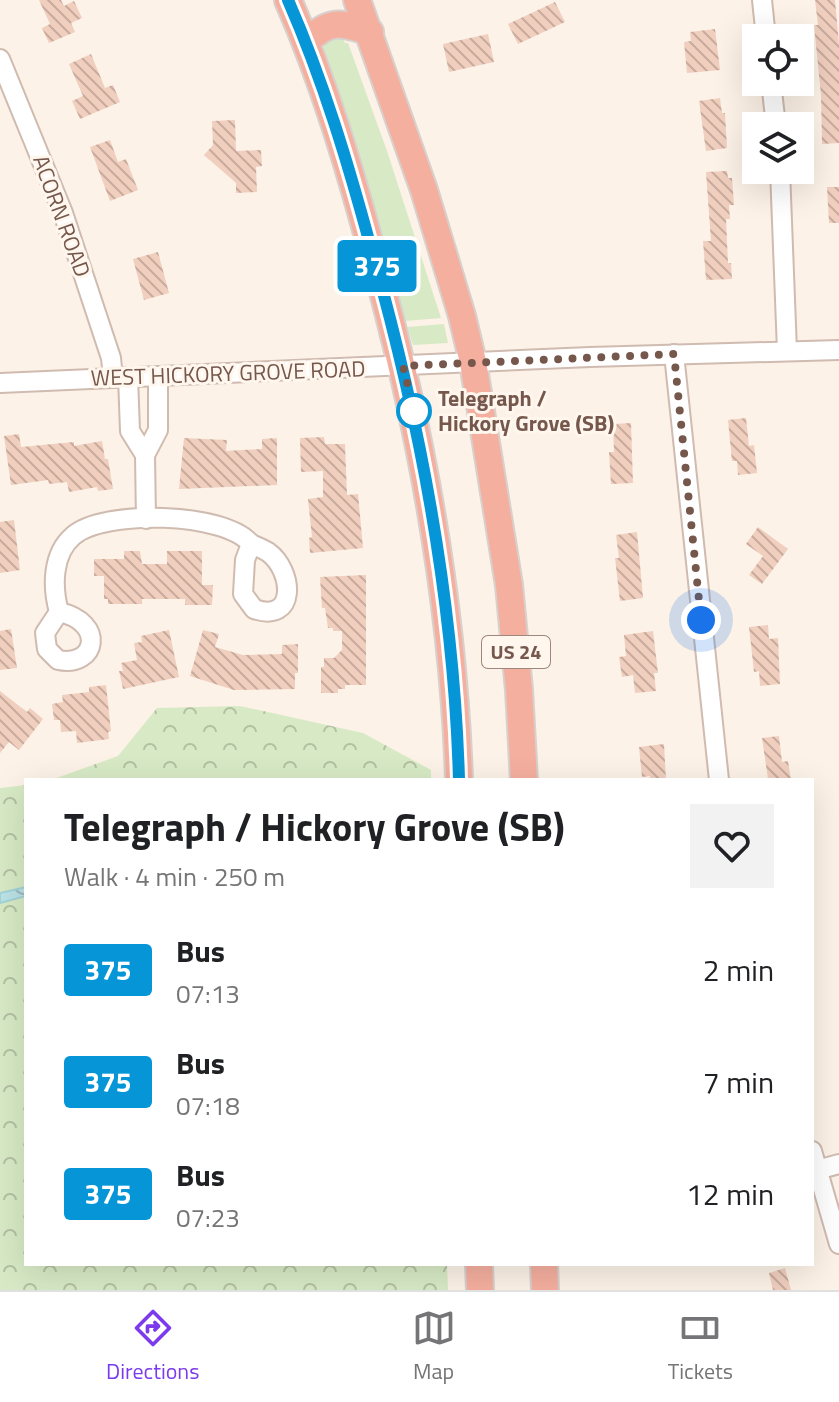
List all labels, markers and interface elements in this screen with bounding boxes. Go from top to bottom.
map controls [742,24,814,184]
button: locate [742,24,814,96]
button: layers [742,112,814,184]
street label: ACORN ROAD [24,150,100,282]
line badge: 375 [331,240,423,292]
text: 375 [353,244,401,287]
street label: WEST HICKORY GROVE ROAD [90,351,366,395]
place label: Telegraph / Hickory Grove (SB) [438,381,614,440]
marker: Telegraph / Hickory Grove (SB) [397,394,431,428]
your location [681,600,721,640]
road number: US 24 [482,636,550,668]
text: Telegraph / Hickory Grove (SB) [64,798,565,856]
button: heart [690,804,774,888]
text: Walk · 4 min · 250 m [64,857,285,896]
text: Bus [176,928,225,974]
text: 2 min [703,947,774,993]
text: 375 [84,948,132,991]
text: 07:13 [176,974,240,1013]
text: Bus [176,1040,225,1086]
text: 7 min [703,1059,774,1105]
text: 375 [84,1060,132,1103]
text: 07:18 [176,1086,240,1125]
text: Bus [176,1152,225,1198]
text: 12 min [686,1171,774,1217]
text: 375 [84,1172,132,1215]
text: 07:23 [176,1198,240,1237]
tab: Directions [106,1306,199,1388]
tab: Map [412,1306,456,1388]
tab: Tickets [668,1306,733,1388]

